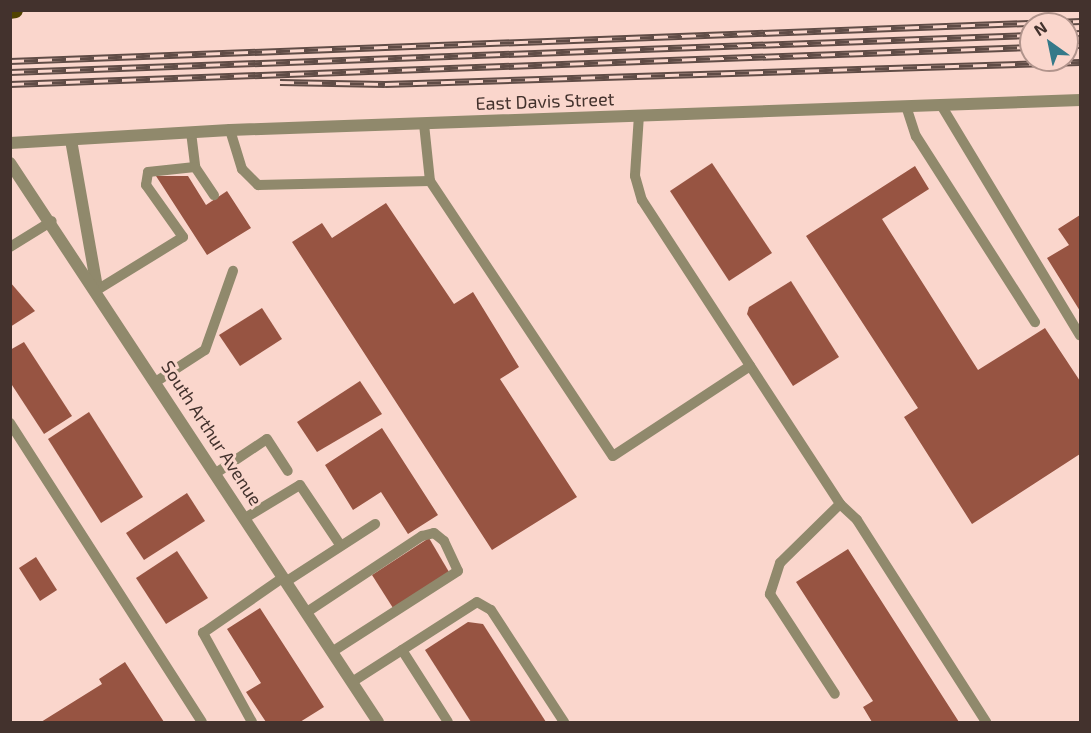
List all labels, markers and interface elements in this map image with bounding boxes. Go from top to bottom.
north arrow [1019,12,1079,72]
text: N [1030,17,1050,39]
street label: East Davis Street [475,88,615,114]
street label: South Arthur Avenue [157,356,267,510]

